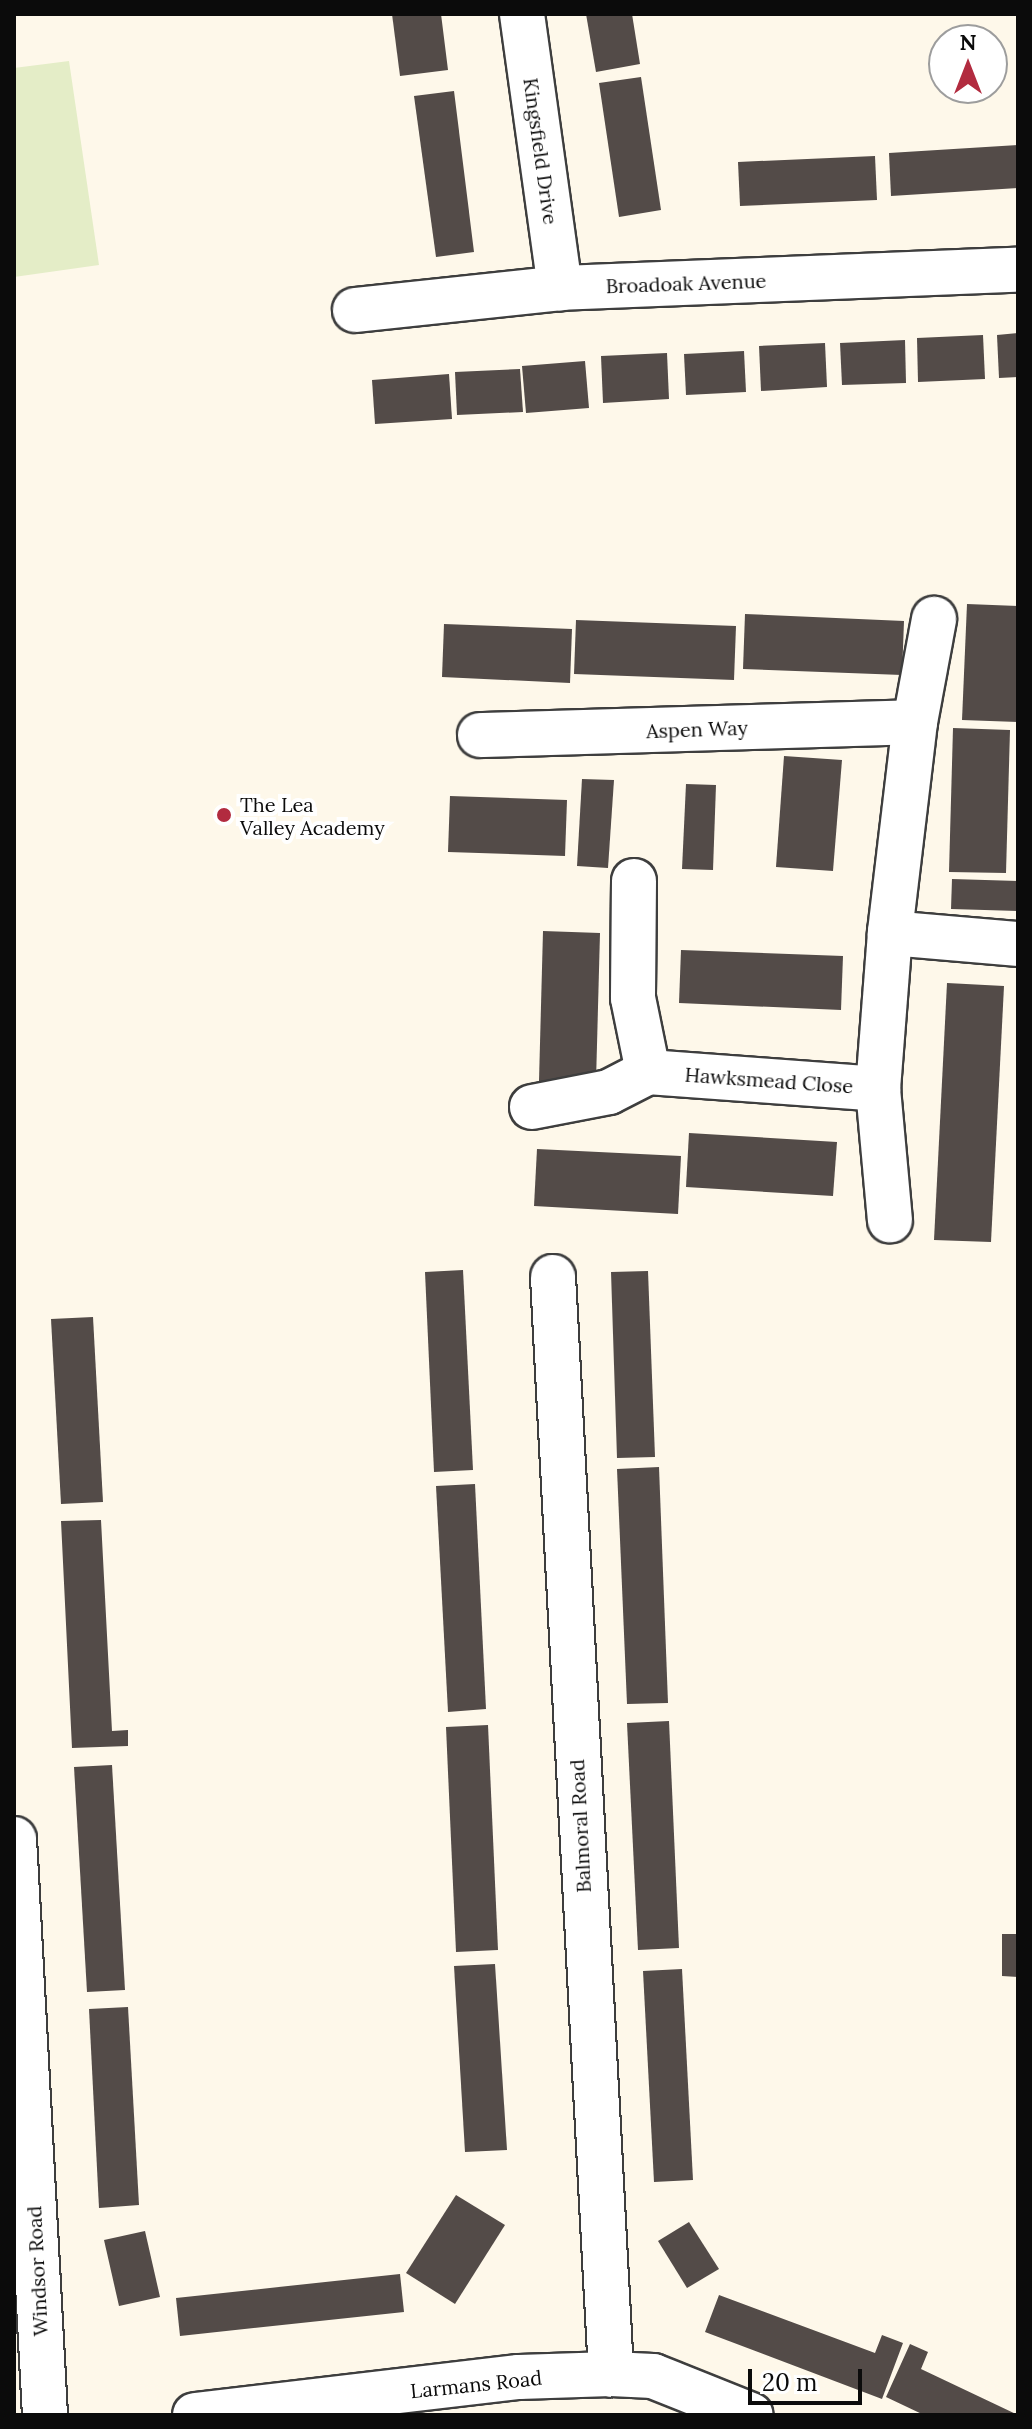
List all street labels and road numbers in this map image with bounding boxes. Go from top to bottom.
street label: Kingsfield Drive [519,76,563,226]
street label: Broadoak Avenue [605,268,767,298]
street label: Aspen Way [646,715,748,743]
street label: Hawksmead Close [684,1062,854,1098]
street label: Balmoral Road [565,1759,595,1893]
street label: Windsor Road [22,2205,52,2337]
street label: Larmans Road [409,2365,543,2403]

